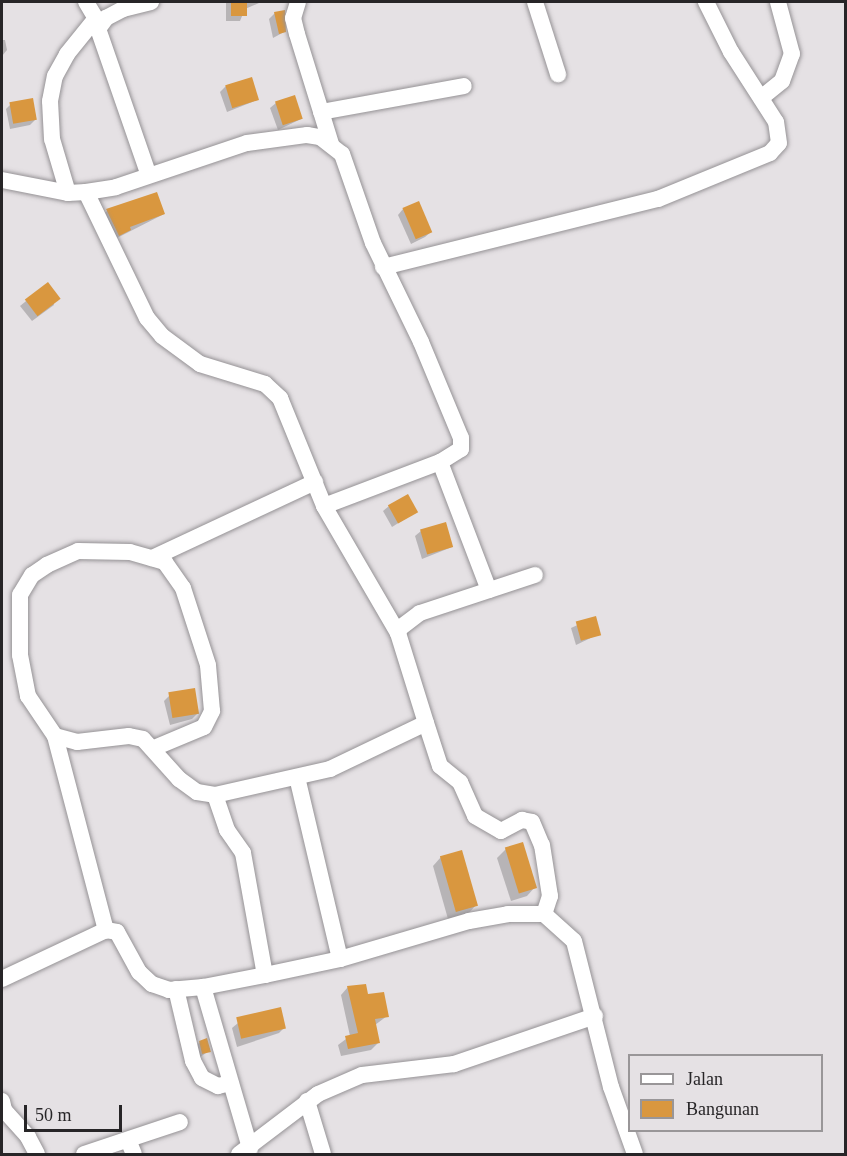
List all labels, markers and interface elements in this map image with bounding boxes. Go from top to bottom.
legend [628,1054,823,1132]
text: Jalan [686,1069,723,1089]
scale bar [27,1093,124,1131]
text: Bangunan [686,1099,759,1119]
text: 50 m [35,1105,72,1125]

